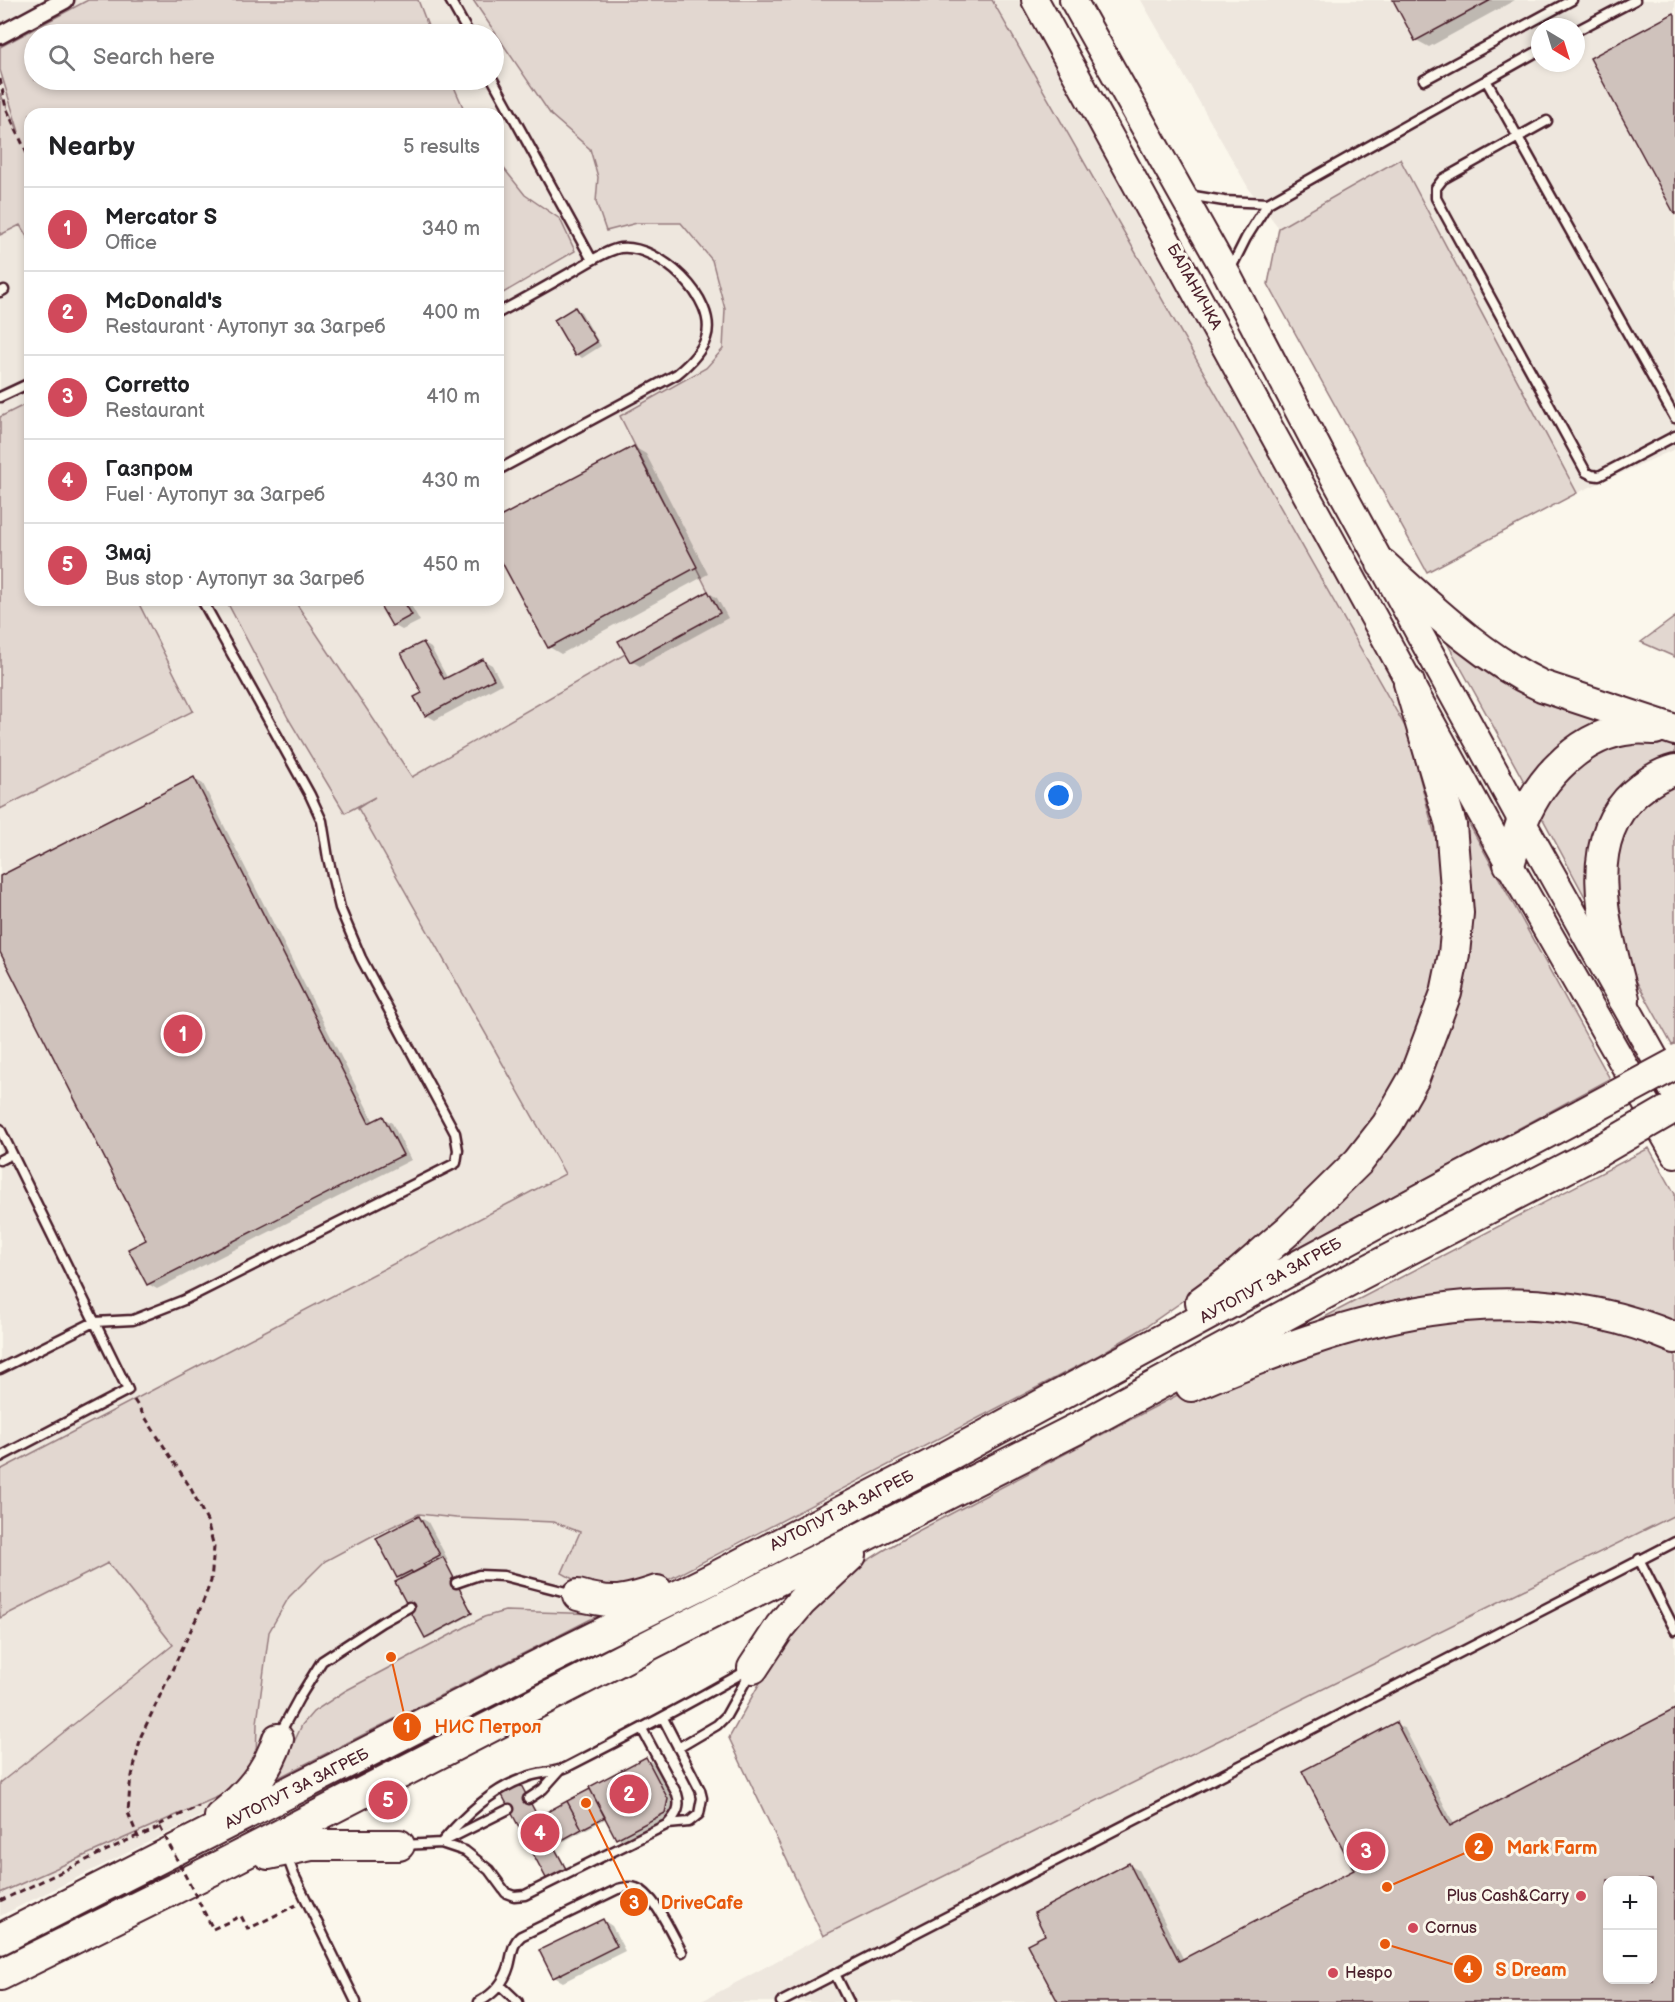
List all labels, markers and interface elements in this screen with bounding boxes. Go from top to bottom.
north arrow [1531,18,1585,72]
search box [24,24,504,90]
icon: search [45,41,78,74]
text: Search here [93,44,215,71]
text: Nearby [48,132,135,163]
text: 5 results [403,135,480,159]
text: Mercator S [105,204,217,231]
text: 1 [63,217,72,241]
text: 340 m [422,217,480,241]
text: Office [105,231,157,255]
street label: БАЛАНИЧКА [1163,241,1225,333]
text: McDonald's [105,288,222,315]
text: 2 [62,301,73,325]
text: 400 m [422,301,480,325]
text: Restaurant · Аутопут за Загреб [105,315,385,339]
text: Corretto [105,372,190,399]
text: 3 [62,385,73,409]
text: 410 m [426,385,480,409]
text: Restaurant [105,399,205,423]
text: Газпром [105,456,193,483]
text: 4 [62,469,73,493]
text: 430 m [422,469,480,493]
text: Fuel · Аутопут за Загреб [105,483,325,507]
text: Змај [105,540,152,567]
text: 5 [62,553,73,577]
text: 450 m [423,553,480,577]
text: Bus stop · Аутопут за Загреб [105,567,364,591]
your location [1044,781,1073,810]
pin: 1 [164,1012,202,1056]
street label: АУТОПУТ ЗА ЗАГРЕБ [1196,1234,1346,1328]
street label: АУТОПУТ ЗА ЗАГРЕБ [766,1466,918,1556]
callout: НИС Петрол [392,1709,553,1745]
text: 1 [403,1717,411,1738]
text: НИС Петрол [435,1717,542,1738]
street label: АУТОПУТ ЗА ЗАГРЕБ [221,1744,373,1834]
pin: 2 [610,1772,648,1816]
pin: 5 [368,1778,408,1822]
pin: 4 [520,1810,560,1856]
pin: 3 [1346,1828,1386,1874]
callout: Mark Farm [1464,1829,1609,1865]
text: 2 [1474,1838,1485,1859]
text: Mark Farm [1507,1838,1597,1859]
map controls [1603,1876,1657,1984]
button: + [1603,1876,1657,1930]
callout: DriveCafe [619,1884,756,1920]
place label: Plus Cash&Carry [1446,1887,1570,1906]
marker: Plus Cash&Carry [1574,1889,1588,1903]
text: 3 [629,1893,639,1914]
text: DriveCafe [661,1893,743,1914]
place label: Cornus [1425,1919,1477,1938]
marker: Cornus [1406,1921,1420,1935]
button: − [1603,1930,1657,1984]
callout: S Dream [1453,1951,1578,1987]
text: 4 [1463,1960,1474,1981]
text: S Dream [1495,1960,1567,1981]
place label: Hespo [1345,1964,1392,1983]
marker: Hespo [1326,1966,1340,1980]

